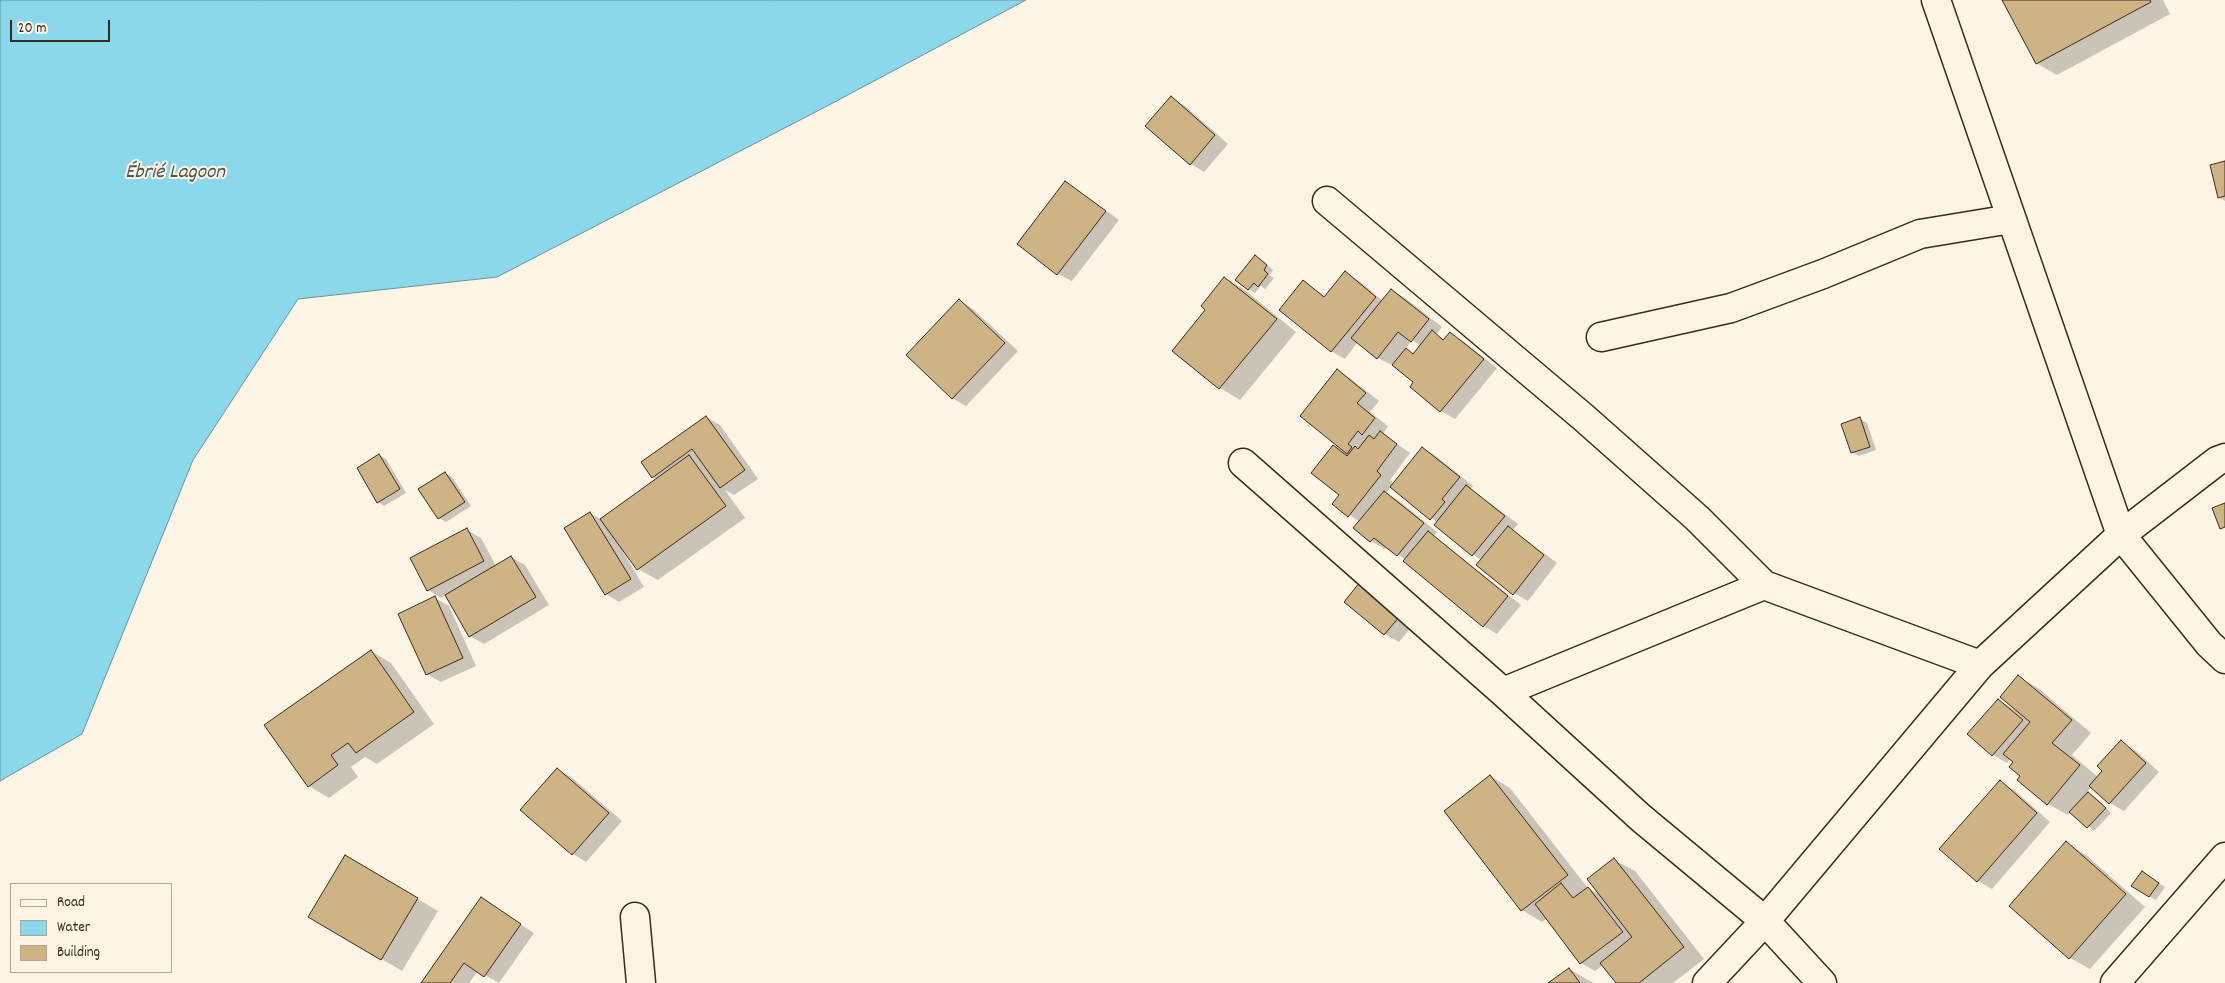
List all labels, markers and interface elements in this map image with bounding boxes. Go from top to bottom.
scale bar [12,10,112,42]
text: 20 m [18,18,46,40]
water label: Ébrié Lagoon [125,161,225,187]
legend [10,883,172,973]
text: Road [57,892,85,914]
text: Water [57,917,90,939]
text: Building [57,942,100,964]

